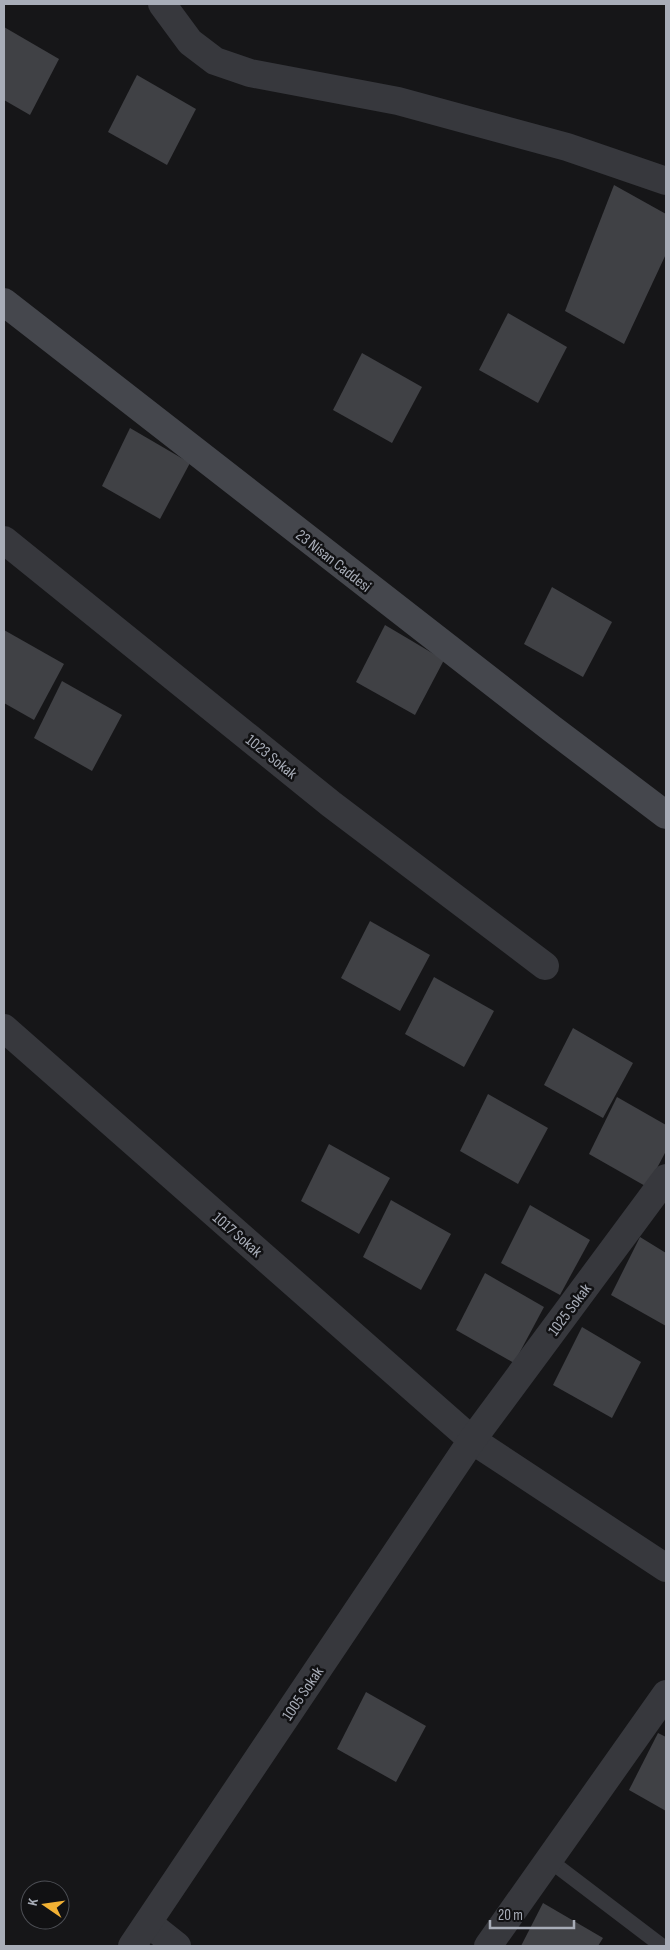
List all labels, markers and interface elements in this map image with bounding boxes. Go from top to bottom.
street label: 23 Nisan Caddesi [292,526,375,597]
street label: 1023 Sokak [242,731,301,784]
street label: 1017 Sokak [208,1209,266,1262]
street label: 1025 Sokak [545,1280,596,1340]
street label: 1005 Sokak [278,1663,328,1724]
north arrow [20,1880,70,1930]
text: K [24,1897,42,1907]
scale bar [490,1898,574,1930]
text: 20 m [498,1906,523,1925]

